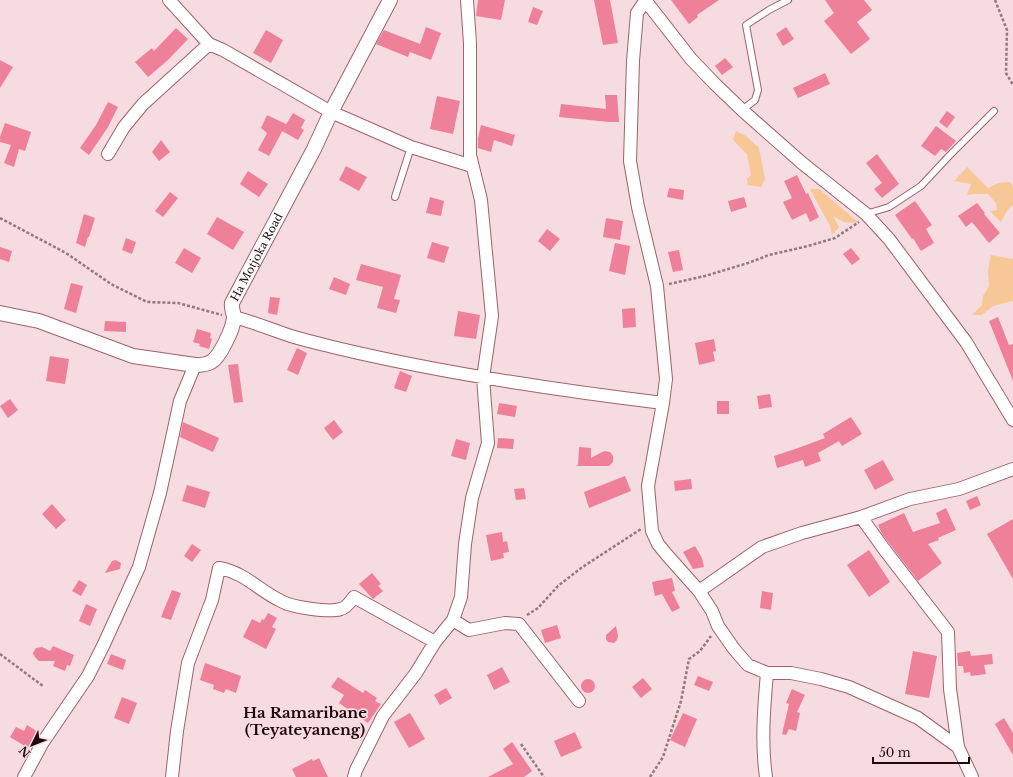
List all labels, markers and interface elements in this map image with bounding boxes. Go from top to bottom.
street label: Ha Motjoka Road [227,210,286,304]
district label: Ha Ramaribane (Teyateyaneng) [243,703,367,739]
north arrow [12,725,52,765]
scale bar [873,739,969,765]
text: N [16,743,33,760]
text: 50 m [879,745,911,760]

